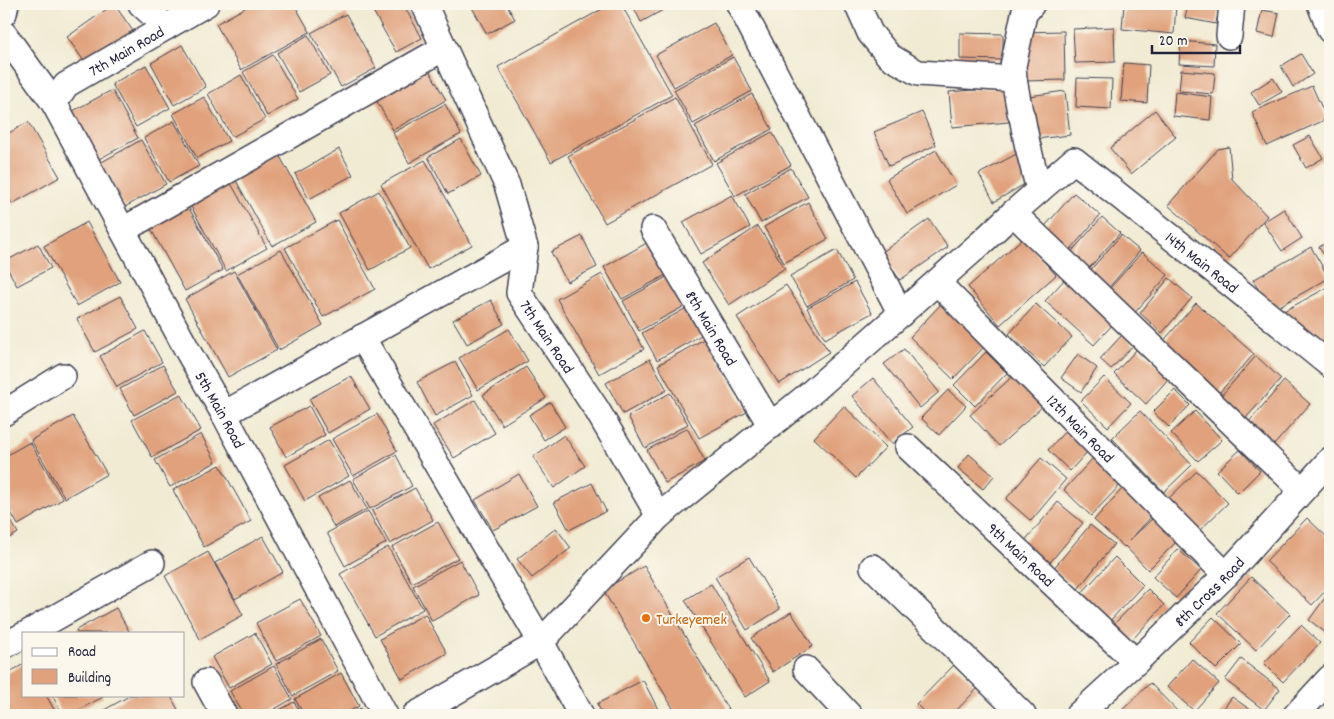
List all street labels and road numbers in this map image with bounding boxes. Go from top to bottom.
street label: 7th Main Road [85,21,169,83]
street label: 14th Main Road [1159,227,1242,300]
street label: 8th Main Road [678,287,741,371]
street label: 7th Main Road [513,296,579,379]
street label: 5th Main Road [188,368,249,453]
street label: 12th Main Road [1040,390,1118,469]
street label: 9th Main Road [981,518,1059,593]
street label: 8th Cross Road [1170,553,1251,633]

